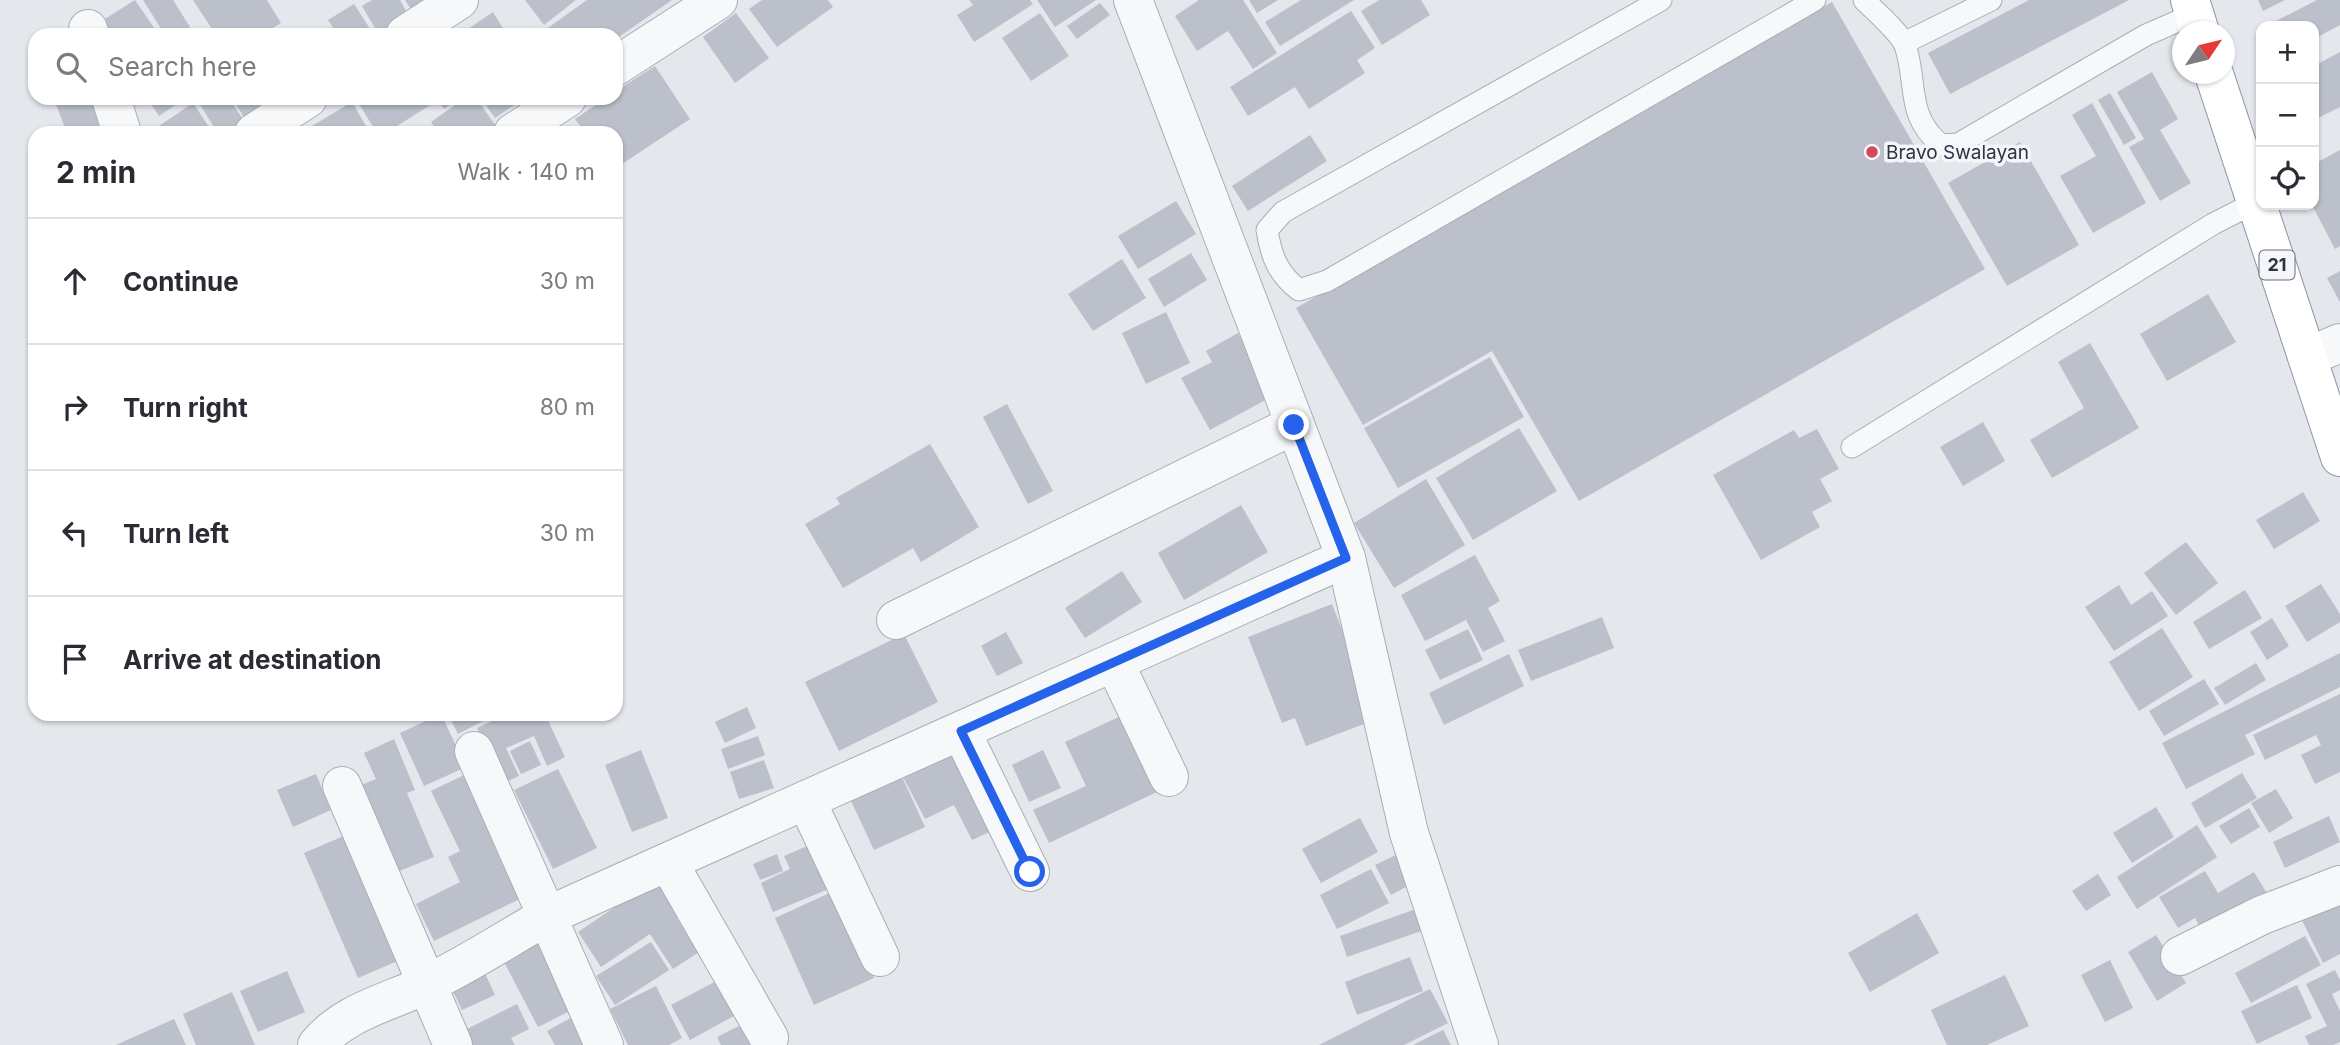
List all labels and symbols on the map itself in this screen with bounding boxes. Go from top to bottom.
north arrow [2172,21,2235,84]
place label: Bravo Swalayan [1886,141,2029,164]
marker: Bravo Swalayan [1864,144,1880,160]
road number: 21 [2260,250,2294,279]
route end [1278,409,1309,440]
route start [1014,856,1045,887]

